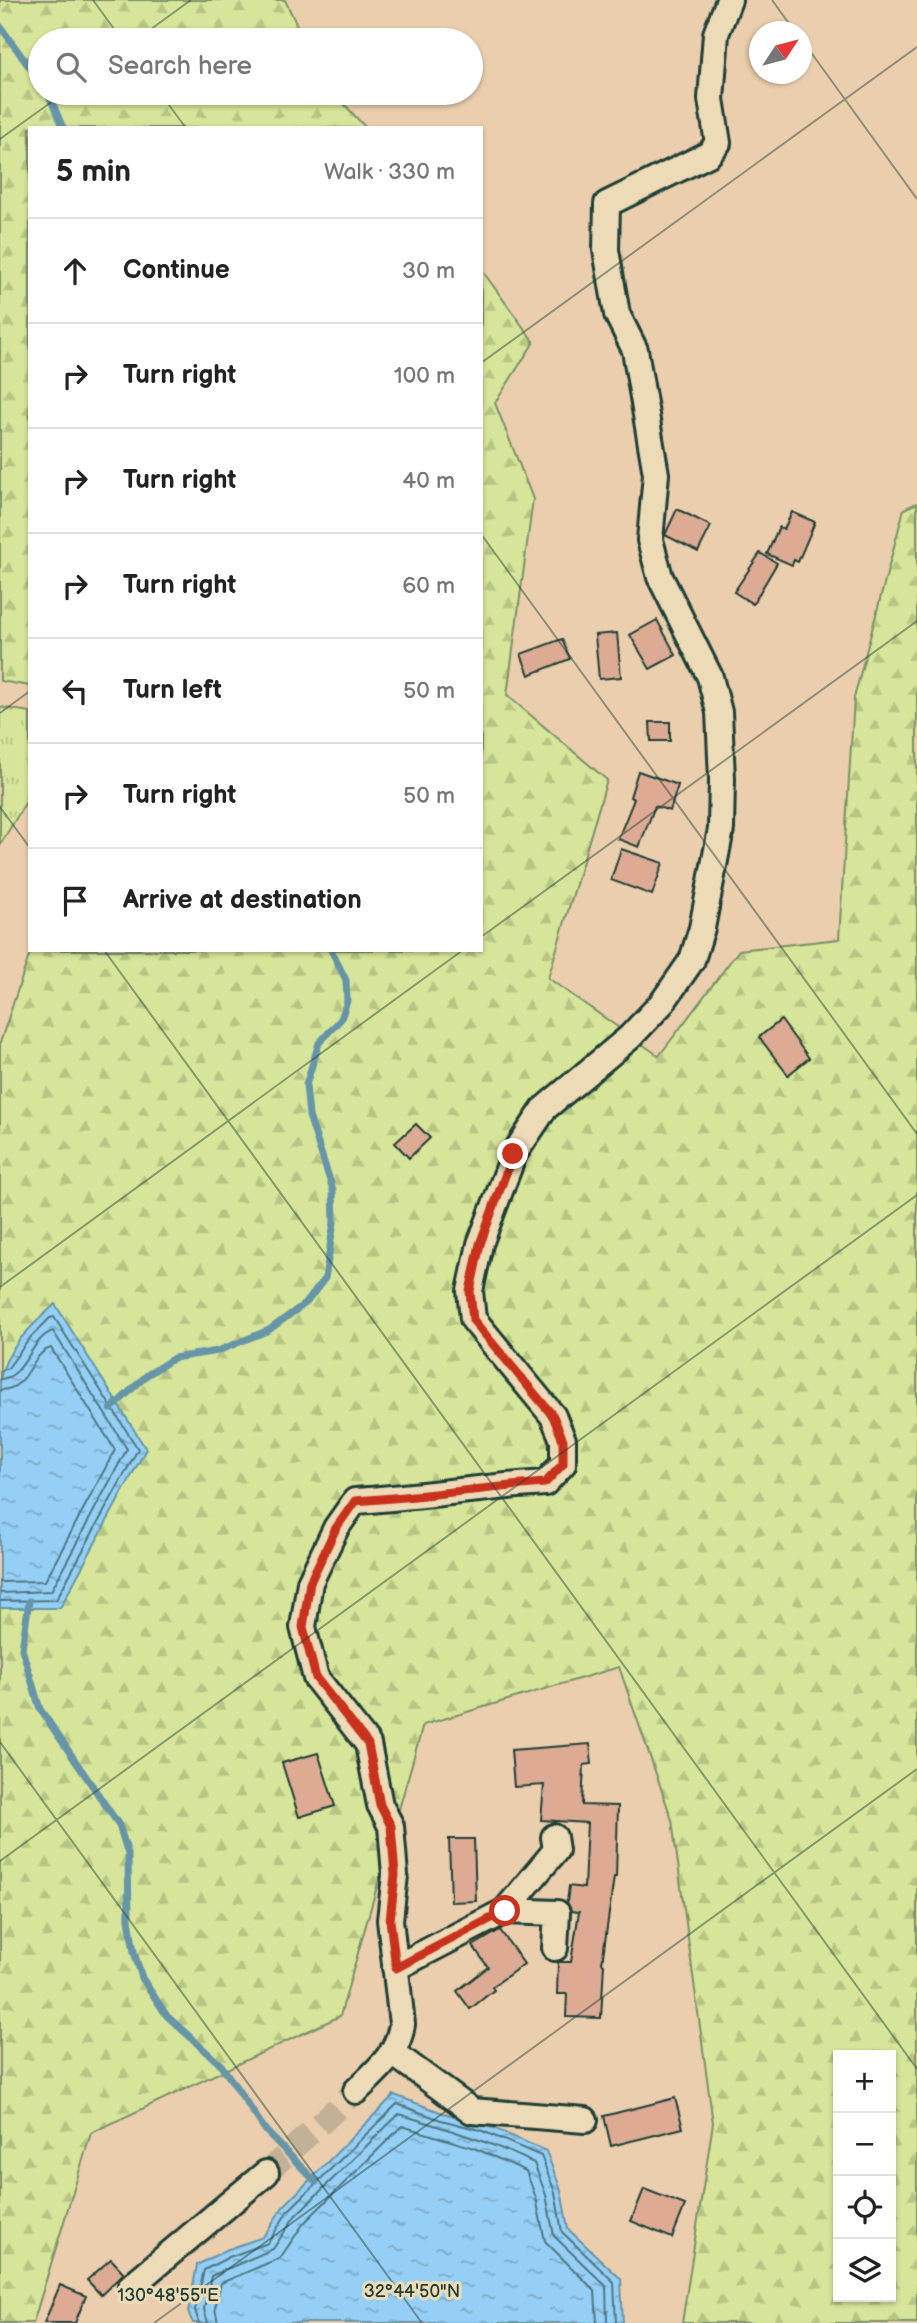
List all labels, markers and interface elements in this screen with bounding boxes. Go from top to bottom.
north arrow [749,21,812,84]
search box [28,28,483,105]
icon: search [52,48,90,86]
text: Search here [108,51,252,82]
text: 5 min [56,154,131,190]
text: Walk · 330 m [324,158,455,186]
icon: ahead [56,252,94,290]
text: Continue [123,255,230,286]
text: 30 m [402,257,455,285]
icon: right [56,357,94,395]
text: Turn right [123,360,236,391]
text: 100 m [394,362,455,390]
icon: right [56,462,94,500]
text: Turn right [123,465,236,496]
text: 40 m [402,467,455,495]
icon: right [56,567,94,605]
text: Turn right [123,570,236,601]
text: 60 m [402,572,455,600]
icon: left [56,672,94,710]
text: Turn left [123,675,222,706]
text: 50 m [403,677,455,705]
icon: right [56,777,94,815]
text: Turn right [123,780,236,811]
text: 50 m [403,782,455,810]
icon: arrive [56,882,94,920]
text: Arrive at destination [123,885,362,916]
route end [497,1138,528,1169]
route start [489,1895,520,1926]
map controls [833,2050,896,2302]
button: + [833,2050,896,2113]
button: − [833,2113,896,2176]
button: locate [833,2176,896,2239]
button: layers [833,2239,896,2302]
text: 32°44'50"N [364,2281,460,2302]
text: 130°48'55"E [117,2285,219,2306]

